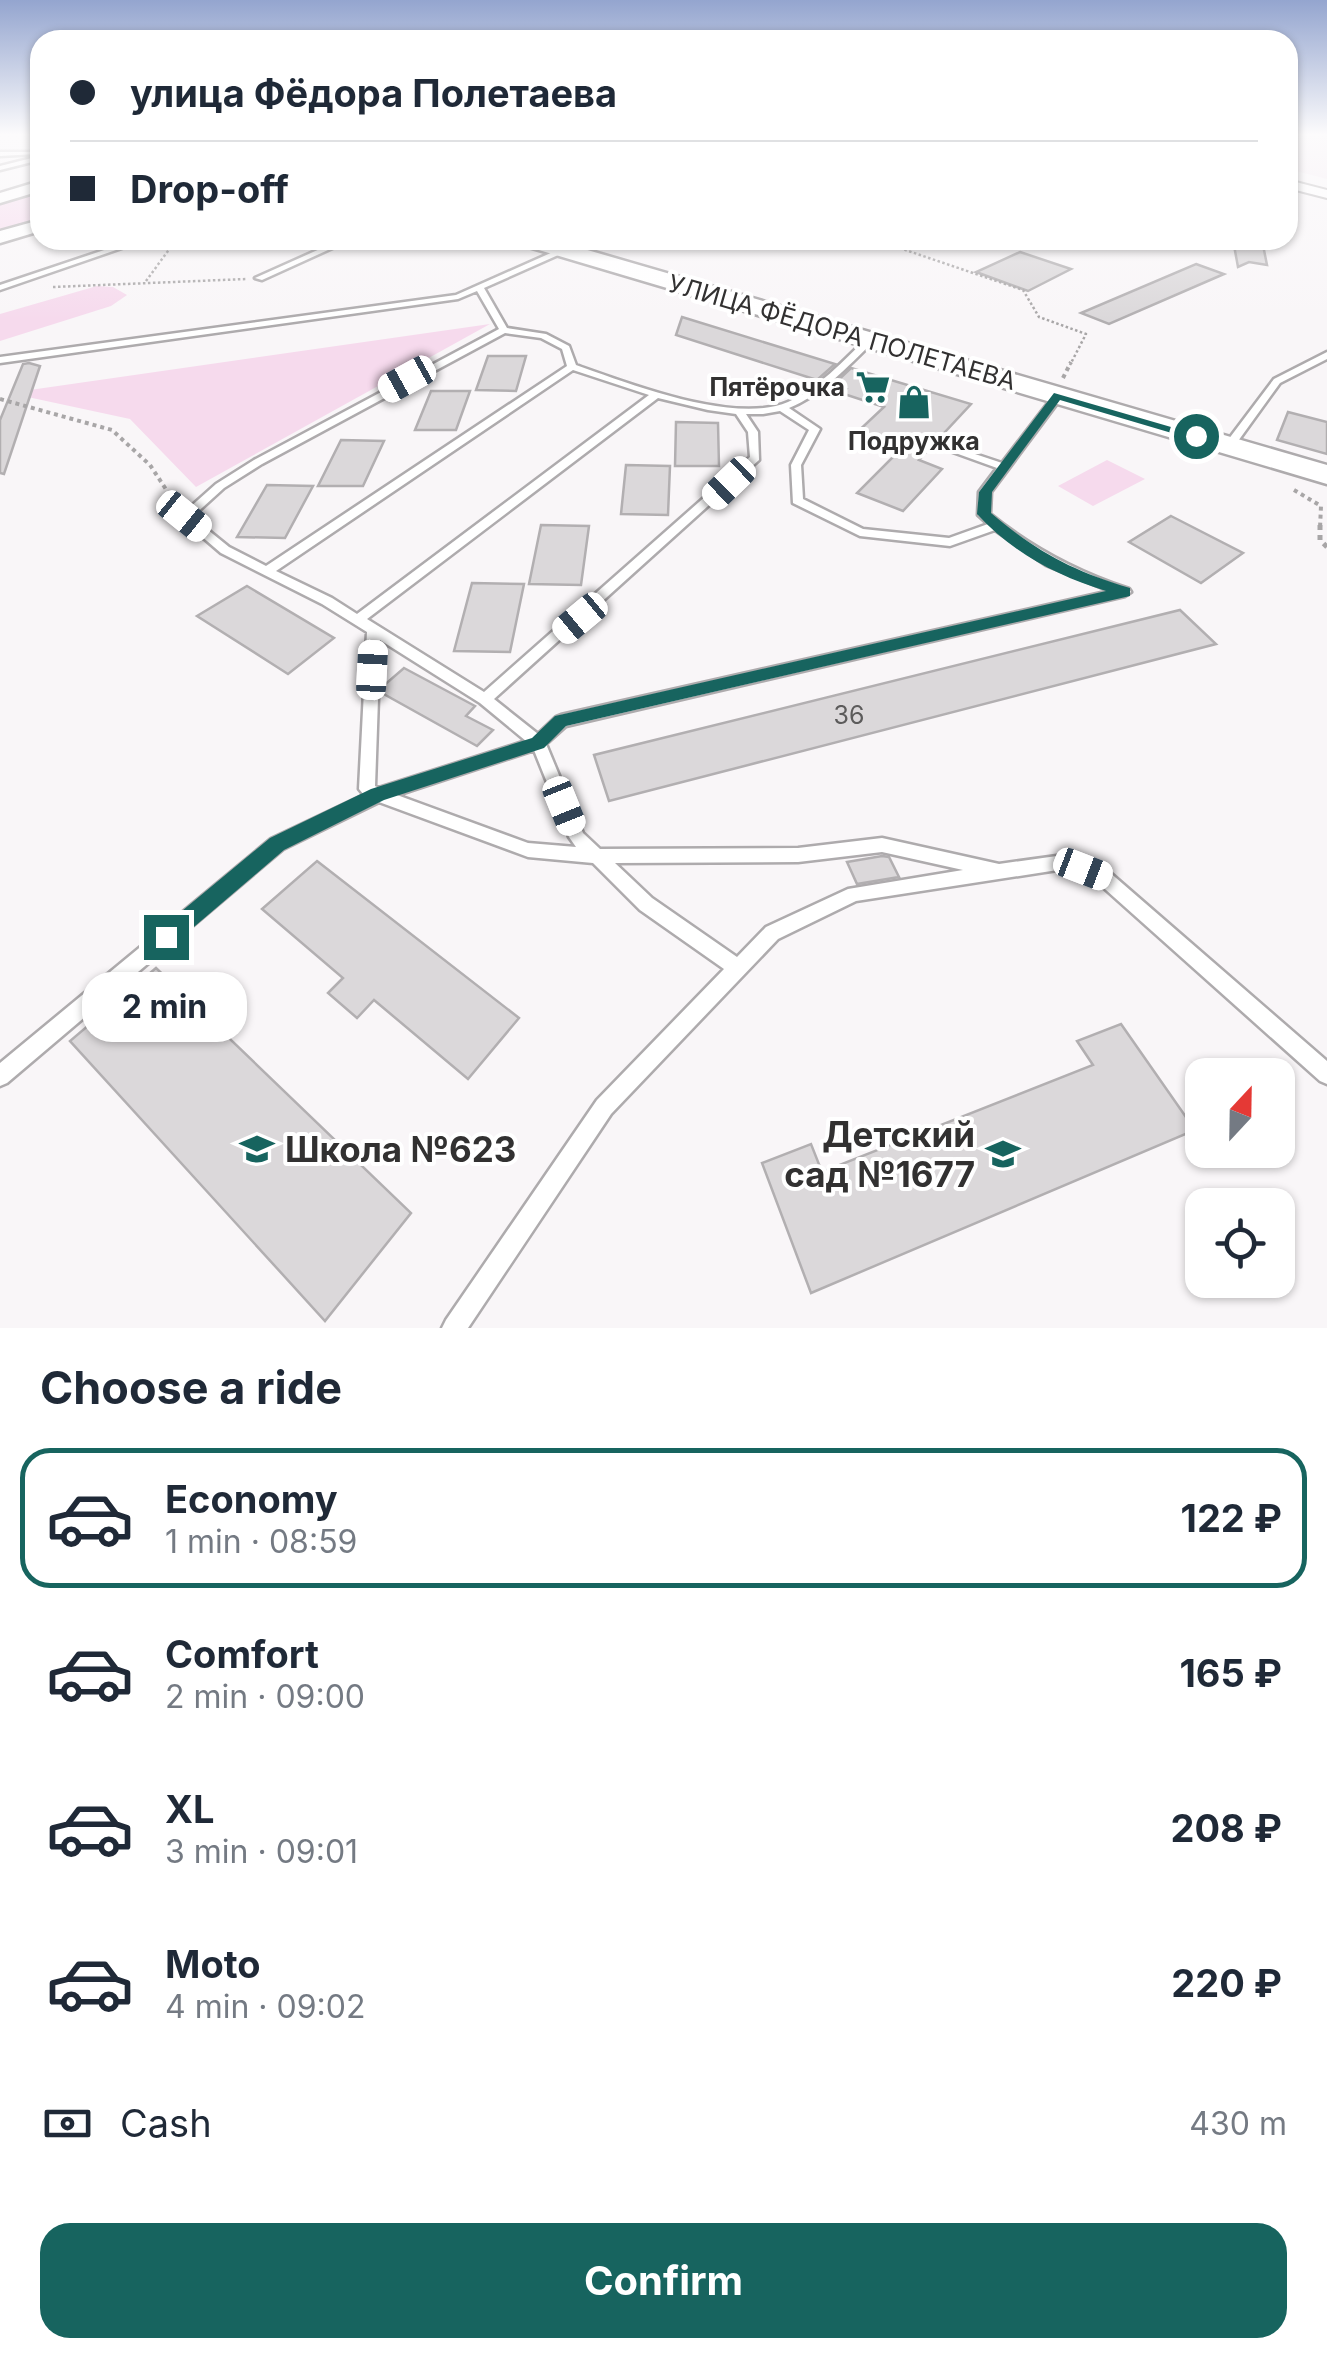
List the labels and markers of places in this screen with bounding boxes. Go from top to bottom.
supermarket icon: Пятёрочка [854,368,892,406]
place label: Пятёрочка [709,372,845,402]
shop icon: Подружка [895,383,933,421]
place label: Подружка [848,426,980,456]
place label: Детский сад №1677 [784,1113,975,1195]
place label: Школа №623 [285,1128,516,1170]
school or university icon: Школа №623 [238,1130,276,1168]
school or university icon: Детский сад №1677 [984,1135,1022,1173]

